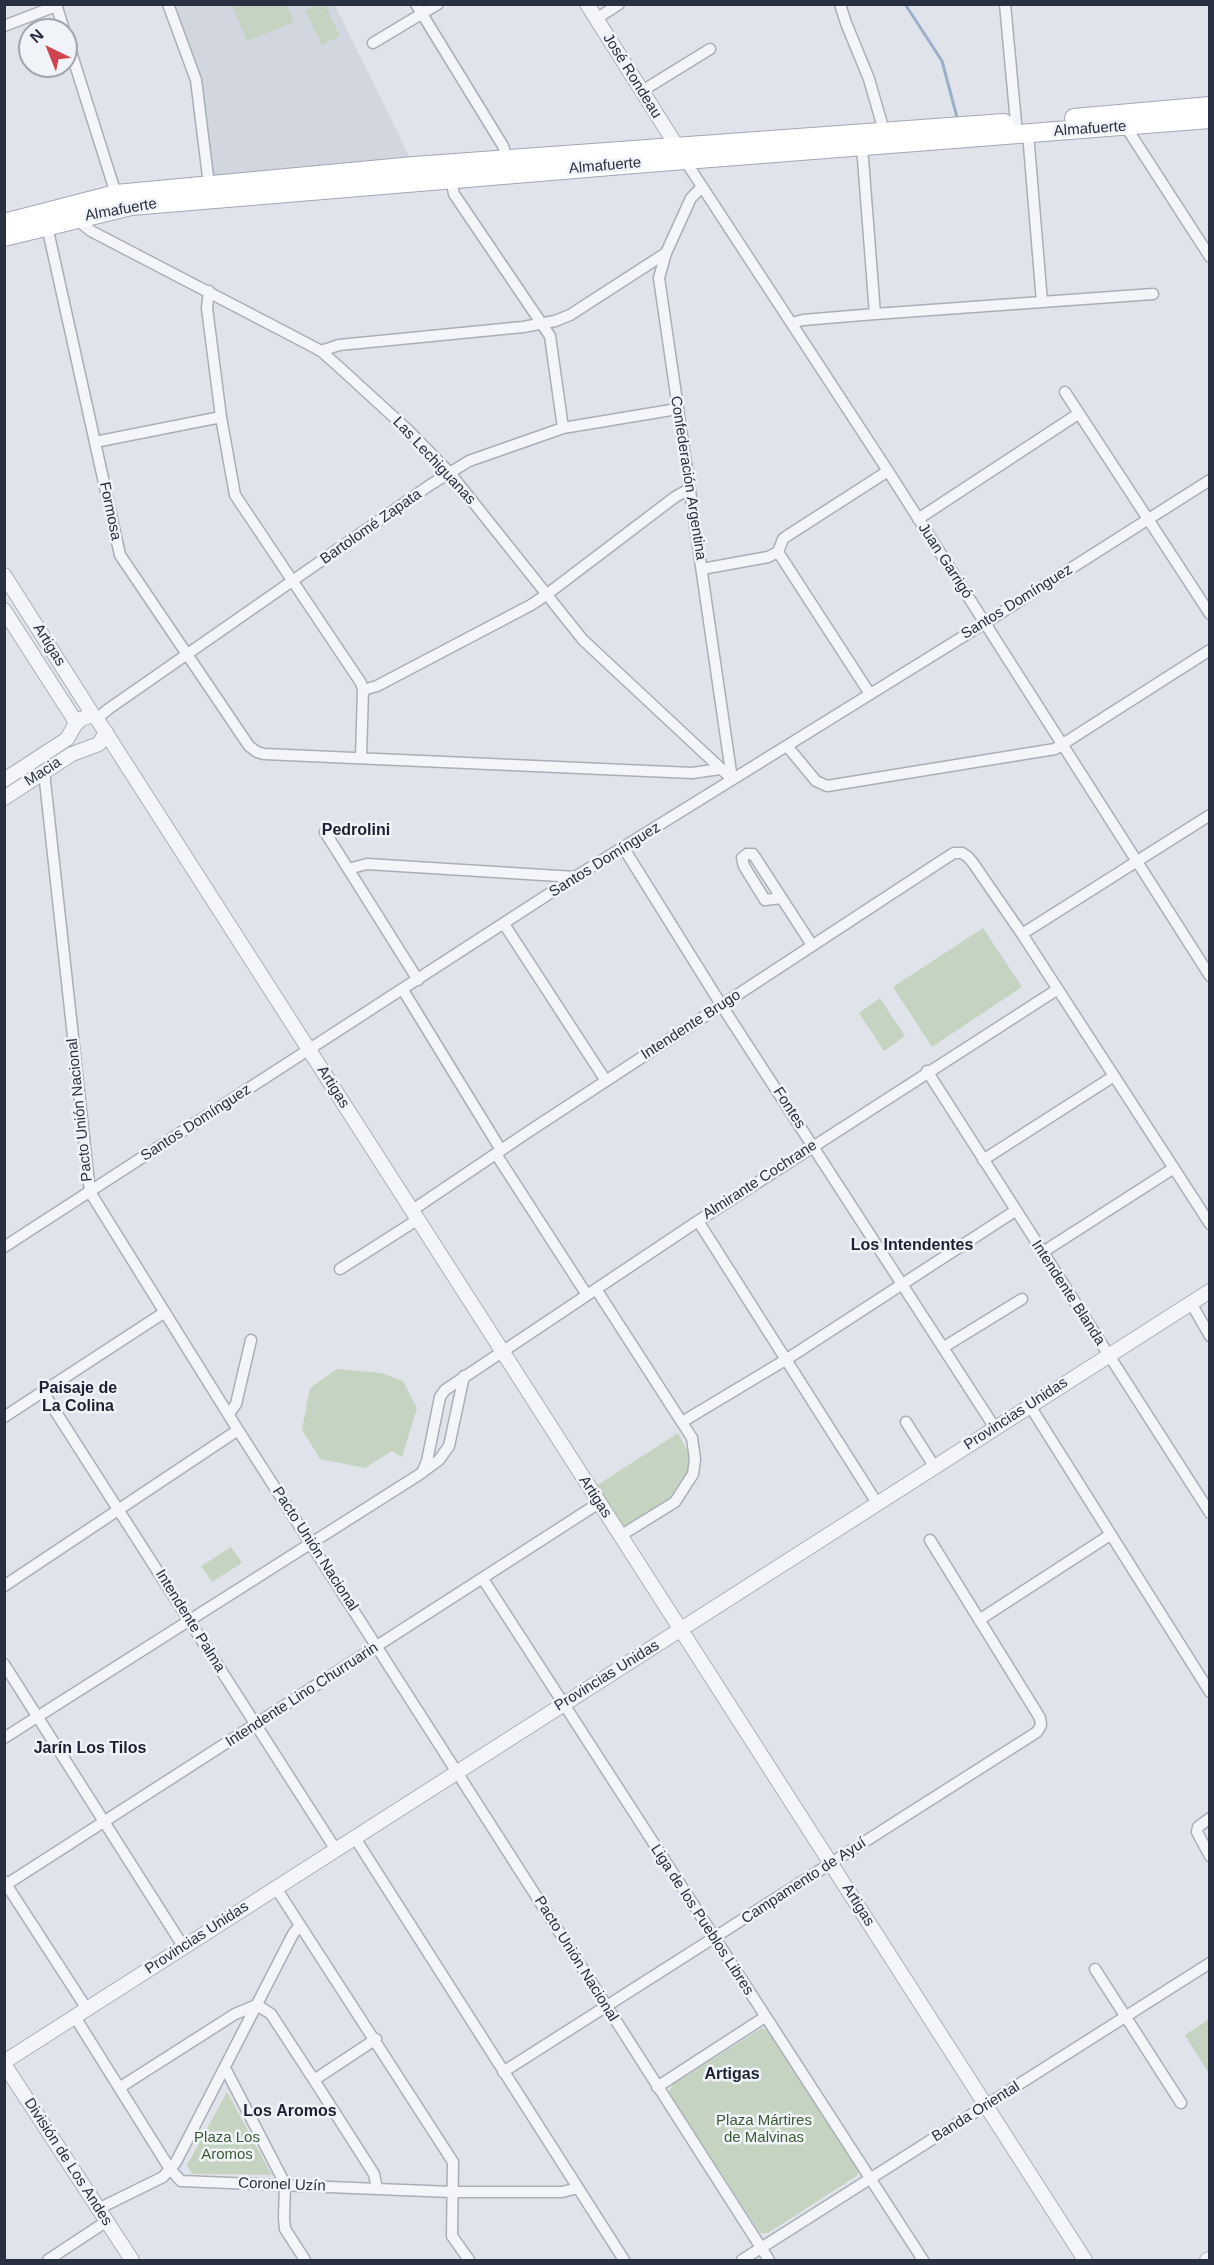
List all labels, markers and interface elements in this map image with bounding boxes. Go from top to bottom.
north arrow [18,18,78,78]
text: N [27,26,47,46]
street label: José Rondeau [599,30,665,122]
street label: Almafuerte [1053,117,1127,141]
street label: Almafuerte [568,154,642,178]
street label: Almafuerte [84,195,158,225]
street label: Confederación Argentina [666,395,710,561]
street label: Las Lechiguanas [389,413,479,509]
street label: Formosa [95,480,125,542]
street label: Bartolomé Zapata [317,485,425,569]
street label: Juan Garrigó [914,520,976,602]
street label: Santos Domínguez [958,561,1076,643]
street label: Artigas [29,620,69,670]
street label: Macia [21,754,65,790]
street label: Santos Domínguez [546,819,664,901]
district label: Pedrolini [322,821,390,841]
street label: Intendente Brugo [638,986,744,1064]
street label: Pacto Unión Nacional [64,1037,96,1183]
street label: Artigas [313,1062,353,1112]
street label: Santos Domínguez [138,1081,254,1165]
street label: Fontes [769,1084,809,1132]
street label: Almirante Cochrane [700,1136,820,1224]
district label: Los Intendentes [851,1236,973,1256]
street label: Intendente Blanda [1027,1237,1109,1349]
street label: Provincias Unidas [961,1374,1071,1454]
district label: Paisaje de La Colina [39,1379,117,1417]
street label: Artigas [575,1473,615,1521]
street label: Pacto Unión Nacional [268,1484,362,1614]
street label: Intendente Palma [151,1566,229,1676]
street label: Provincias Unidas [551,1637,663,1715]
street label: Intendente Lino Churruarin [222,1639,382,1751]
district label: Jarín Los Tilos [34,1739,146,1759]
street label: Campamento de Ayuí [738,1834,870,1928]
street label: Liga de los Pueblos Libres [647,1841,757,1999]
street label: Artigas [838,1880,878,1930]
street label: Pacto Unión Nacional [530,1893,622,2025]
street label: Provincias Unidas [142,1898,252,1978]
district label: Artigas [704,2065,760,2085]
street label: Banda Oriental [929,2078,1023,2146]
street label: División de Los Andes [20,2095,116,2229]
district label: Los Aromos [243,2102,337,2122]
park label: Plaza Mártires de Malvinas [716,2112,812,2147]
park label: Plaza Los Aromos [194,2129,260,2164]
street label: Coronel Uzín [238,2174,326,2196]

